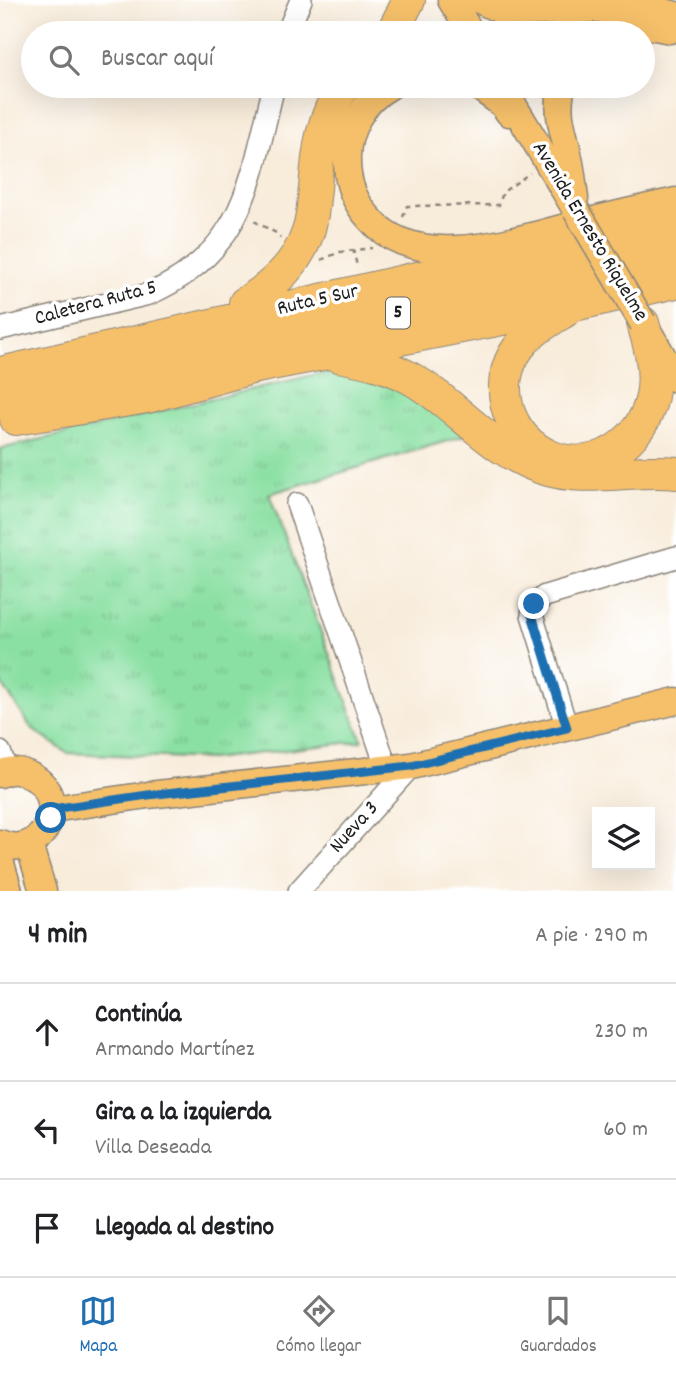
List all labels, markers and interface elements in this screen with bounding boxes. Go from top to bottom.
search box [21,21,655,98]
icon: search [45,41,83,79]
text: Buscar aquí [101,41,213,78]
street label: Avenida Ernesto Riquelme [523,136,655,328]
street label: Caletera Ruta 5 [32,273,160,335]
street label: Ruta 5 Sur [275,277,362,325]
road number: 5 [386,298,410,328]
route end [518,588,549,619]
street label: Nueva 3 [323,795,387,861]
route start [35,802,66,833]
map controls [592,807,655,870]
button: layers [592,807,655,870]
text: 4 min [28,915,87,958]
text: A pie · 290 m [535,920,648,953]
text: Continúa [95,997,181,1034]
icon: ahead [28,1013,66,1051]
text: 230 m [594,1016,648,1049]
text: Armando Martínez [95,1034,255,1067]
text: Gira a la izquierda [95,1095,271,1132]
icon: left [28,1111,66,1149]
text: 60 m [603,1114,648,1147]
text: Villa Deseada [95,1132,211,1165]
icon: arrive [28,1209,66,1247]
text: Llegada al destino [95,1210,274,1247]
tab: Mapa [79,1292,117,1361]
tab: Cómo llegar [276,1292,361,1361]
tab: Guardados [520,1292,597,1361]

